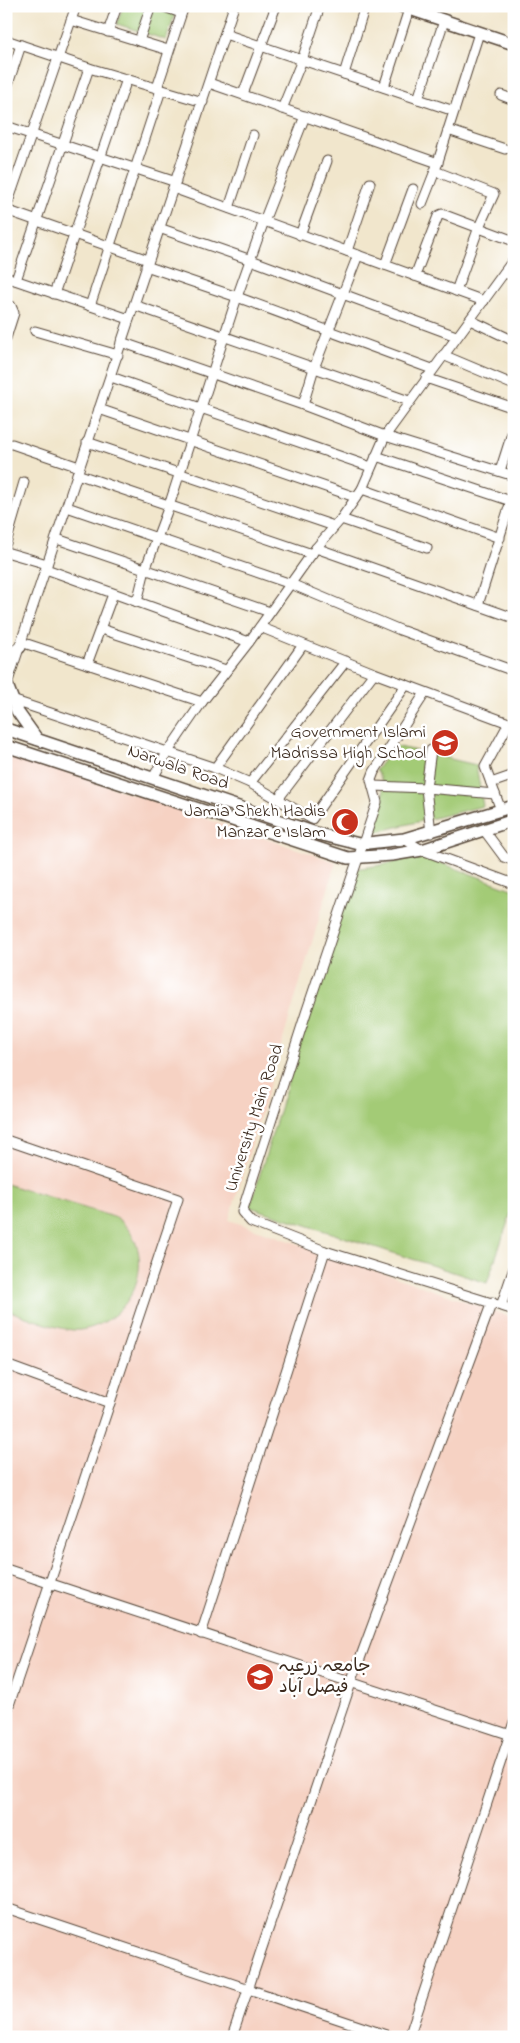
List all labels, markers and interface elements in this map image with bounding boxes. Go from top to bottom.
place label: Government Islami Madrissa High School [270,720,426,768]
school or university icon: Government Islami Madrissa High School [430,728,460,758]
street label: Narwala Road [124,739,232,797]
place label: Jamia Shekh Hadis Manzar e Islam [184,799,326,846]
mosque icon: Jamia Shekh Hadis Manzar e Islam [330,807,360,837]
street label: University Main Road [219,1041,291,1195]
place label: جامعہ زرعیہ فیصل آباد [279,1654,371,1701]
school or university icon: جامعہ زرعیہ فیصل آباد [245,1662,275,1692]

